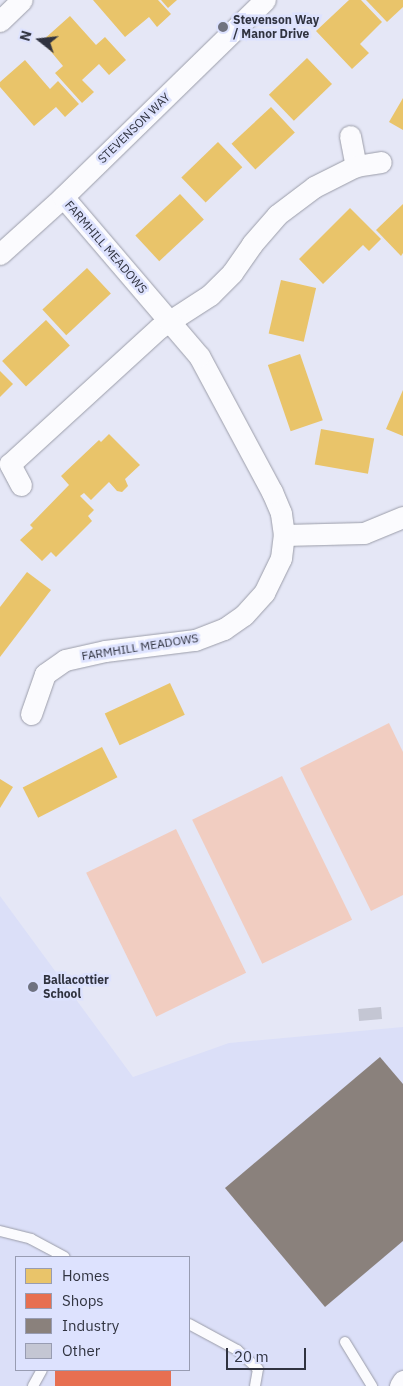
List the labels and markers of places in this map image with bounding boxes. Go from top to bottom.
place label: Stevenson Way / Manor Drive [233,13,319,41]
marker: Stevenson Way / Manor Drive [217,21,229,33]
place label: Ballacottier School [43,973,109,1001]
marker: Ballacottier School [27,981,39,993]

